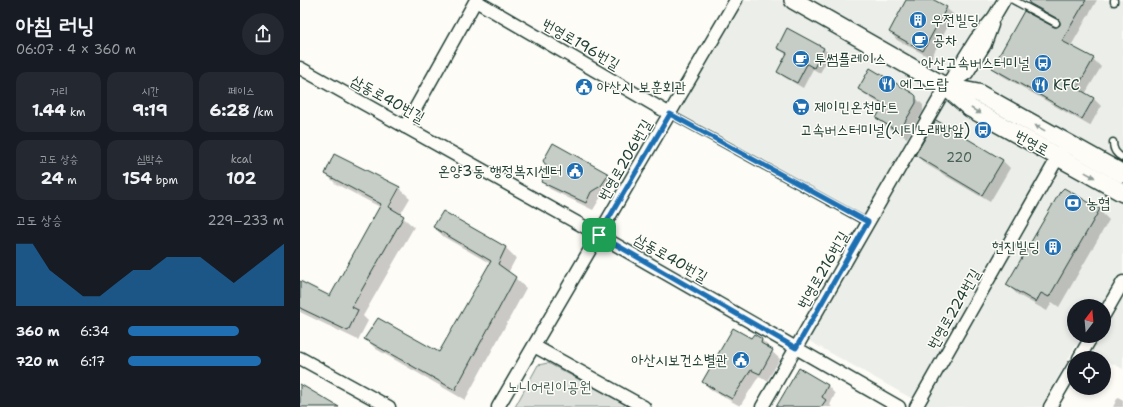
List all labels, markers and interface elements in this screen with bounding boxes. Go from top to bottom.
building icon: 우전빌딩 [908,10,928,30]
place label: 우전빌딩 [931,10,979,30]
text: 아침 러닝 [16,11,94,40]
button: share [242,13,284,55]
street label: 번영로196번길 [538,14,624,74]
cafe icon: 공차 [910,30,930,50]
place label: 공차 [933,30,957,50]
text: 06:07 · 4 × 360 m [16,41,136,58]
cafe icon: 투썸플레이스 [791,49,811,69]
place label: 투썸플레이스 [814,49,886,69]
place label: 아산고속버스터미널 [921,53,1030,73]
bus stop icon: 아산고속버스터미널 [1033,53,1053,73]
street label: 삼동로40번길 [348,71,428,127]
restaurant icon: 에그드랍 [877,74,897,94]
place label: 에그드랍 [900,74,949,94]
restaurant icon: KFC [1030,75,1050,95]
place label: KFC [1053,75,1080,95]
public building icon: 아산시 보훈회관 [574,77,594,97]
place label: 아산시 보훈회관 [597,77,687,97]
text: 거리 [50,84,68,99]
text: 시간 [141,84,159,99]
text: 페이스 [228,84,255,99]
supermarket icon: 제이민온천마트 [791,97,811,117]
place label: 제이민온천마트 [814,97,899,117]
text: 1.44 [32,99,66,121]
text: 9:19 [132,99,168,121]
text: 6:28 [209,99,250,121]
text: km [66,105,86,120]
text: /km [250,105,273,120]
one-way arrow [970,108,982,115]
street label: 번영로206번길 [594,116,656,204]
place label: 고속버스터미널(시티노래방앞) [800,120,970,140]
bus stop icon: 고속버스터미널(시티노래방앞) [973,120,993,140]
one-way arrow [1034,124,1046,131]
street label: 번영로 [1011,125,1053,161]
house number: 220 [946,149,972,166]
text: 고도 상승 [39,152,78,167]
text: 심박수 [137,152,163,167]
text: kcal [231,152,252,167]
place label: 온양3동 행정복지센터 [438,161,562,181]
public building icon: 온양3동 행정복지센터 [565,161,585,181]
text: 24 [40,167,64,189]
text: 154 [122,167,152,189]
text: 102 [226,167,257,189]
one-way arrow [1084,171,1096,178]
text: m [64,173,77,188]
text: bpm [152,173,178,188]
bank icon: 농협 [1063,193,1083,213]
place label: 농협 [1086,193,1110,213]
text: 고도 상승 [16,212,62,229]
text: 229–233 m [207,212,284,229]
pin [582,218,616,252]
icon: arrive [588,224,610,246]
street label: 번영로216번길 [793,228,853,312]
street label: 삼동로40번길 [631,229,711,287]
place label: 현진빌딩 [992,237,1040,257]
building icon: 현진빌딩 [1043,237,1063,257]
street label: 번영로224번길 [923,265,985,353]
north arrow [1067,299,1111,343]
map controls [1067,299,1111,395]
text: 360 m [16,323,60,340]
text: 6:34 [80,323,109,340]
place label: 아산시보건소별관 [631,350,728,370]
public building icon: 아산시보건소별관 [731,350,751,370]
button: locate [1067,351,1111,395]
text: 720 m [16,353,59,370]
text: 6:17 [80,353,105,370]
park label: 노니어린이공원 [507,377,591,397]

